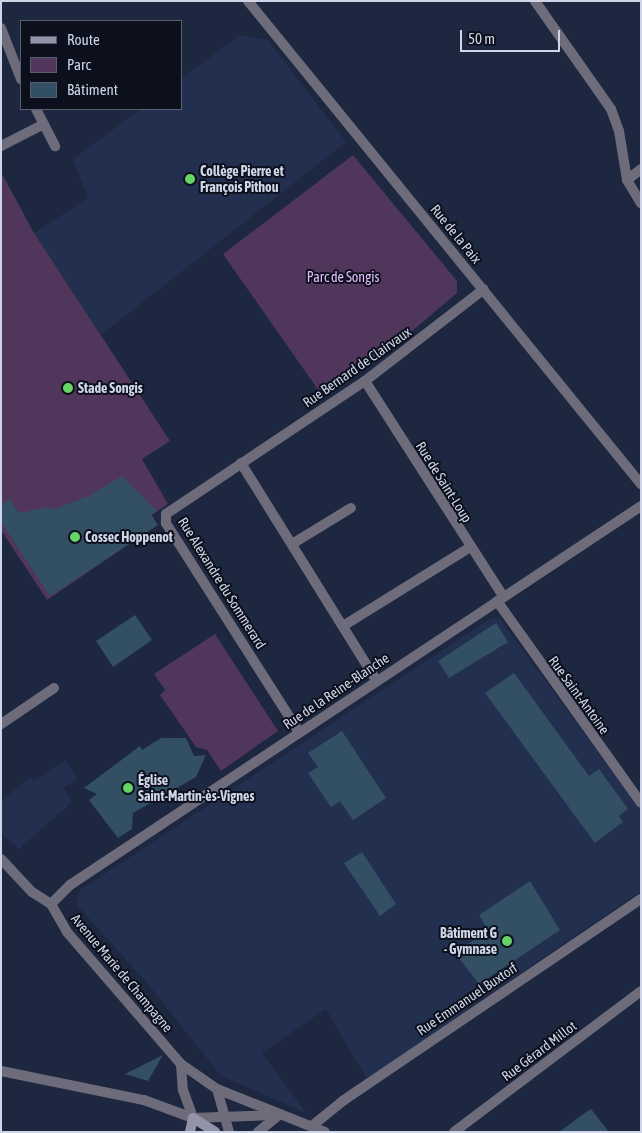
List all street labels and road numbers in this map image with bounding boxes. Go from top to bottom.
street label: Rue de la Paix [427,201,485,267]
street label: Rue Bernard de Clairvaux [300,323,414,411]
street label: Rue de Saint-Loup [412,438,476,526]
street label: Rue Alexandre du Sommerard [175,514,269,652]
street label: Rue de la Reine-Blanche [280,649,392,733]
street label: Rue Saint-Antoine [545,653,613,737]
street label: Avenue Marie de Champagne [68,910,176,1036]
street label: Rue Emmanuel Buxtorf [414,959,520,1039]
street label: Rue Gérard Millot [498,1017,580,1085]

